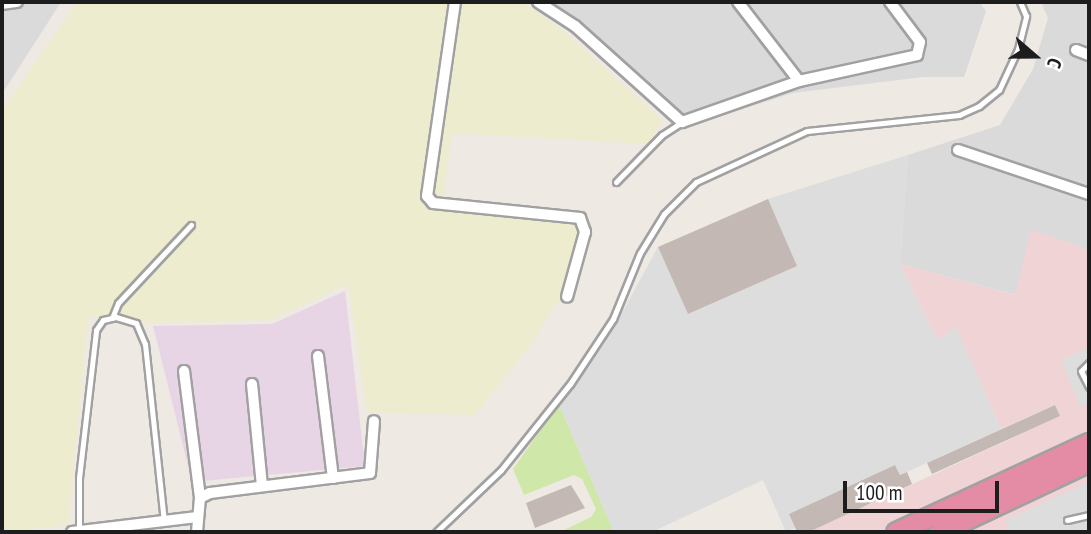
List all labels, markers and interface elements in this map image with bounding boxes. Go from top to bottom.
north arrow [1000,21,1070,91]
text: С [1042,55,1067,71]
scale bar [846,468,1002,512]
text: 100 m [856,479,902,506]

